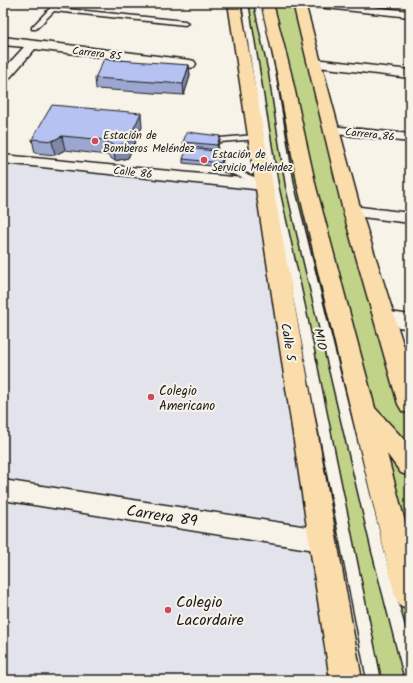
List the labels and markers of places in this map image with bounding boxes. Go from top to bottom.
place label: Estación de Bomberos Meléndez [103,127,195,158]
marker: Estación de Bomberos Meléndez [90,136,100,146]
place label: Estación de Servicio Meléndez [212,146,293,177]
marker: Estación de Servicio Meléndez [199,155,209,165]
place label: Colegio Americano [159,381,215,417]
marker: Colegio Americano [146,392,156,402]
place label: Colegio Lacordaire [176,590,244,633]
marker: Colegio Lacordaire [163,605,173,615]

